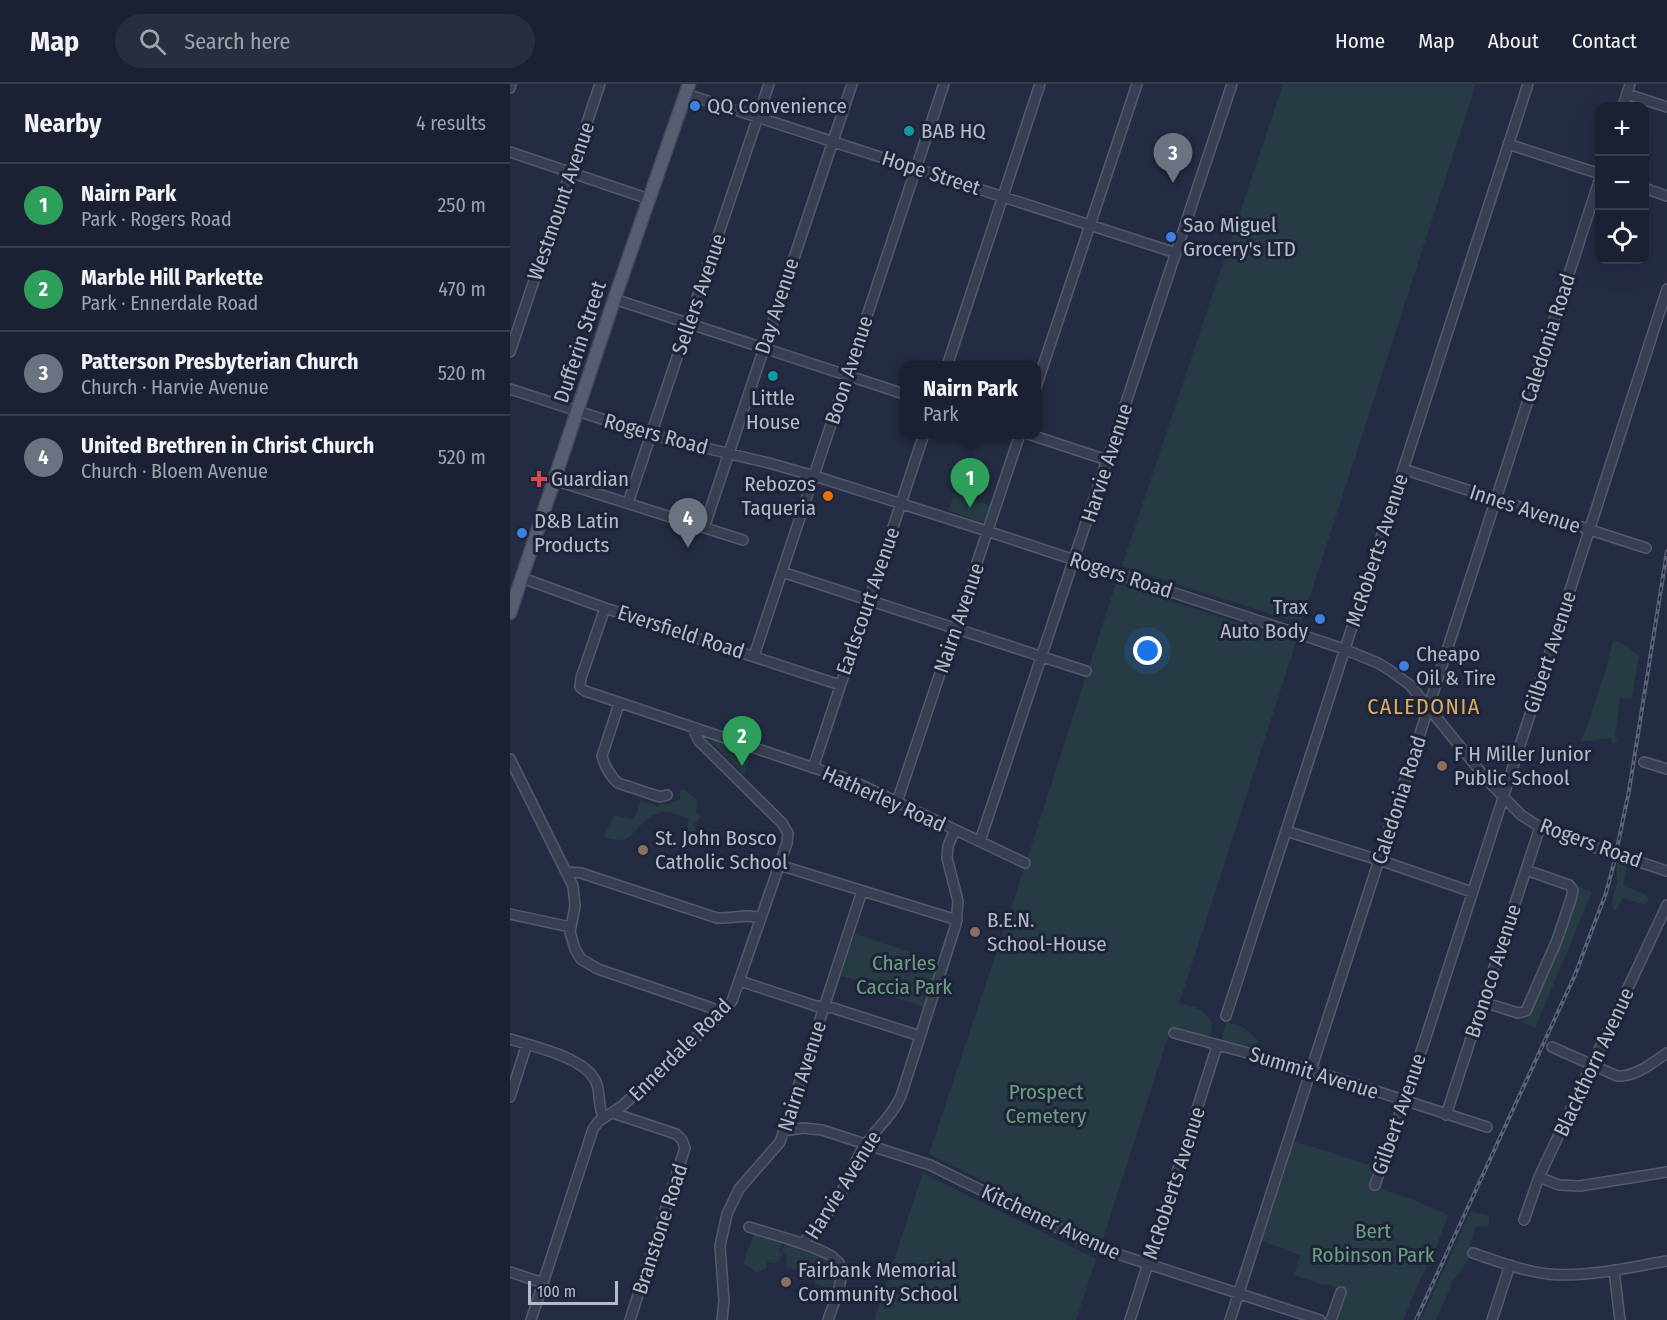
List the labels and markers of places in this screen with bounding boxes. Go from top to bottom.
place label: QQ Convenience [707,93,847,119]
marker: QQ Convenience [688,99,702,113]
place label: BAB HQ [921,118,986,144]
marker: BAB HQ [902,124,916,138]
pin: 3 [1154,134,1192,183]
place label: Sao Miguel Grocery's LTD [1183,212,1296,262]
marker: Sao Miguel Grocery's LTD [1164,230,1178,244]
marker: Little House [766,369,780,383]
place label: Little House [746,385,800,435]
pin: 1 [950,458,990,508]
place label: Guardian [551,466,629,492]
place label: Rebozos Taqueria [742,471,816,521]
marker: Guardian [532,472,546,486]
marker: Rebozos Taqueria [821,489,835,503]
pin: 4 [668,498,708,548]
place label: D&B Latin Products [534,508,619,558]
marker: D&B Latin Products [515,526,529,540]
place label: Trax Auto Body [1220,594,1309,644]
marker: Trax Auto Body [1313,612,1327,626]
place label: Cheapo Oil & Tire [1416,641,1496,691]
marker: Cheapo Oil & Tire [1397,659,1411,673]
pin: 2 [722,716,762,766]
place label: F H Miller Junior Public School [1454,741,1592,791]
marker: F H Miller Junior Public School [1435,759,1449,773]
place label: St. John Bosco Catholic School [655,825,788,875]
marker: St. John Bosco Catholic School [636,843,650,857]
place label: B.E.N. School-House [987,907,1107,957]
marker: B.E.N. School-House [968,925,982,939]
place label: Fairbank Memorial Community School [798,1257,959,1307]
marker: Fairbank Memorial Community School [779,1275,793,1289]

